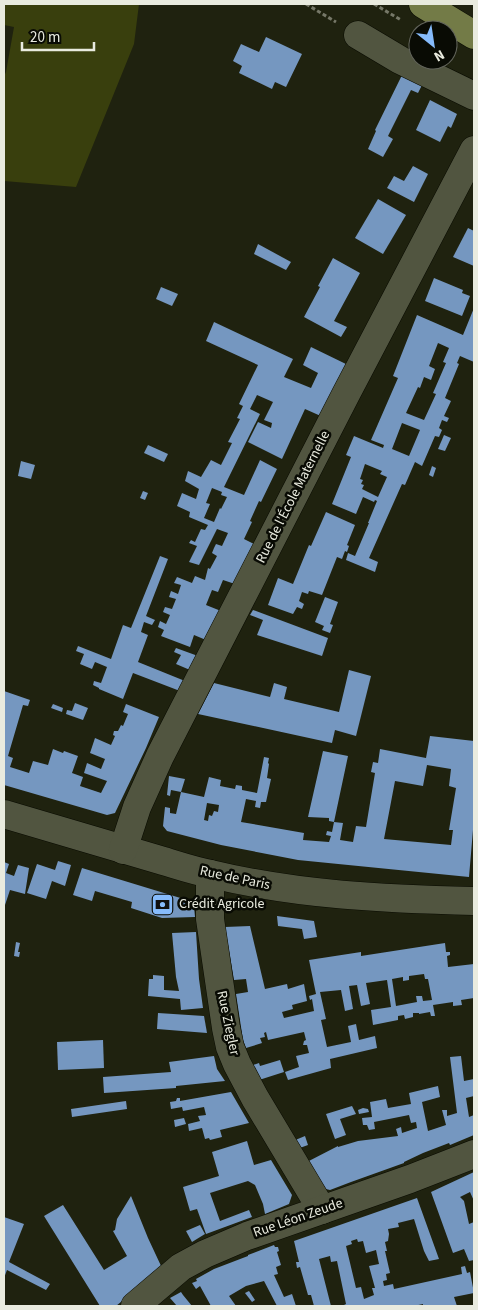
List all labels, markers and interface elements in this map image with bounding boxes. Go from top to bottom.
scale bar [22,20,95,52]
north arrow [408,20,458,70]
text: 20 m [30,27,60,48]
text: N [430,44,448,66]
street label: Rue de l'École Maternelle [251,427,335,567]
street label: Rue de Paris [198,861,272,895]
bank icon: Crédit Agricole [151,892,175,916]
place label: Crédit Agricole [179,894,265,914]
street label: Rue Ziegler [211,989,245,1057]
street label: Rue Léon Zeude [251,1193,345,1243]

